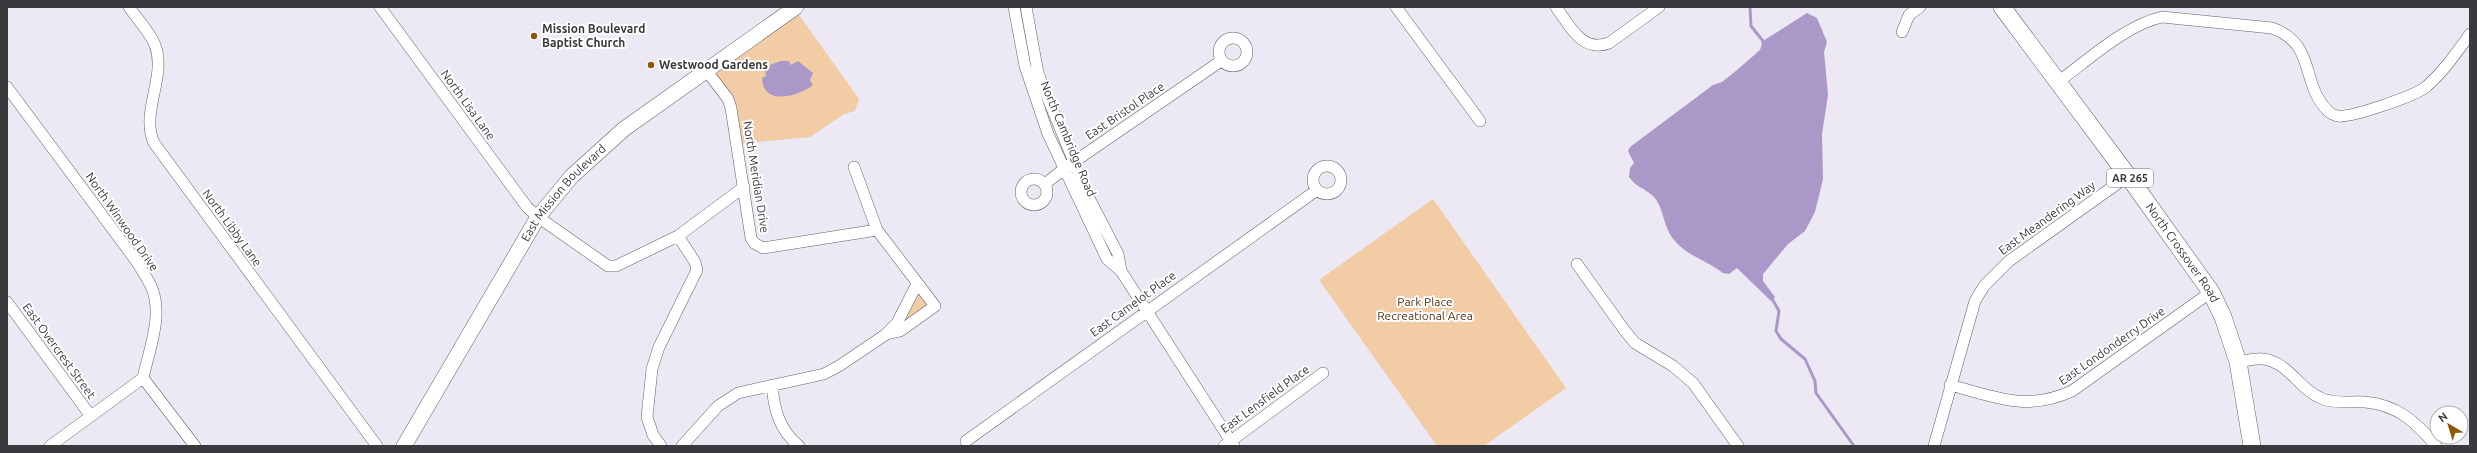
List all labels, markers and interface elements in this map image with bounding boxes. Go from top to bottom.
place label: Mission Boulevard Baptist Church [542,22,645,49]
marker: Mission Boulevard Baptist Church [529,31,539,41]
place label: Westwood Gardens [659,58,768,71]
marker: Westwood Gardens [646,60,656,70]
street label: North Lisa Lane [439,67,498,142]
street label: North Cambridge Road [1038,79,1099,198]
street label: East Bristol Place [1083,79,1167,142]
street label: North Meridian Drive [741,120,772,234]
street label: East Mission Boulevard [518,142,608,244]
road number: AR 265 [2107,169,2153,187]
street label: North Winwood Drive [84,170,161,273]
street label: East Meandering Way [1996,178,2098,257]
street label: North Libby Lane [200,187,265,269]
street label: North Crossover Road [2144,200,2222,304]
street label: East Camelot Place [1087,268,1178,339]
park label: Park Place Recreational Area [1377,295,1473,322]
street label: East Overcrest Street [20,300,99,401]
street label: East Londonderry Drive [2056,304,2167,387]
street label: East Lensfield Place [1218,362,1311,435]
north arrow [2429,405,2469,445]
text: N [2436,410,2450,424]

